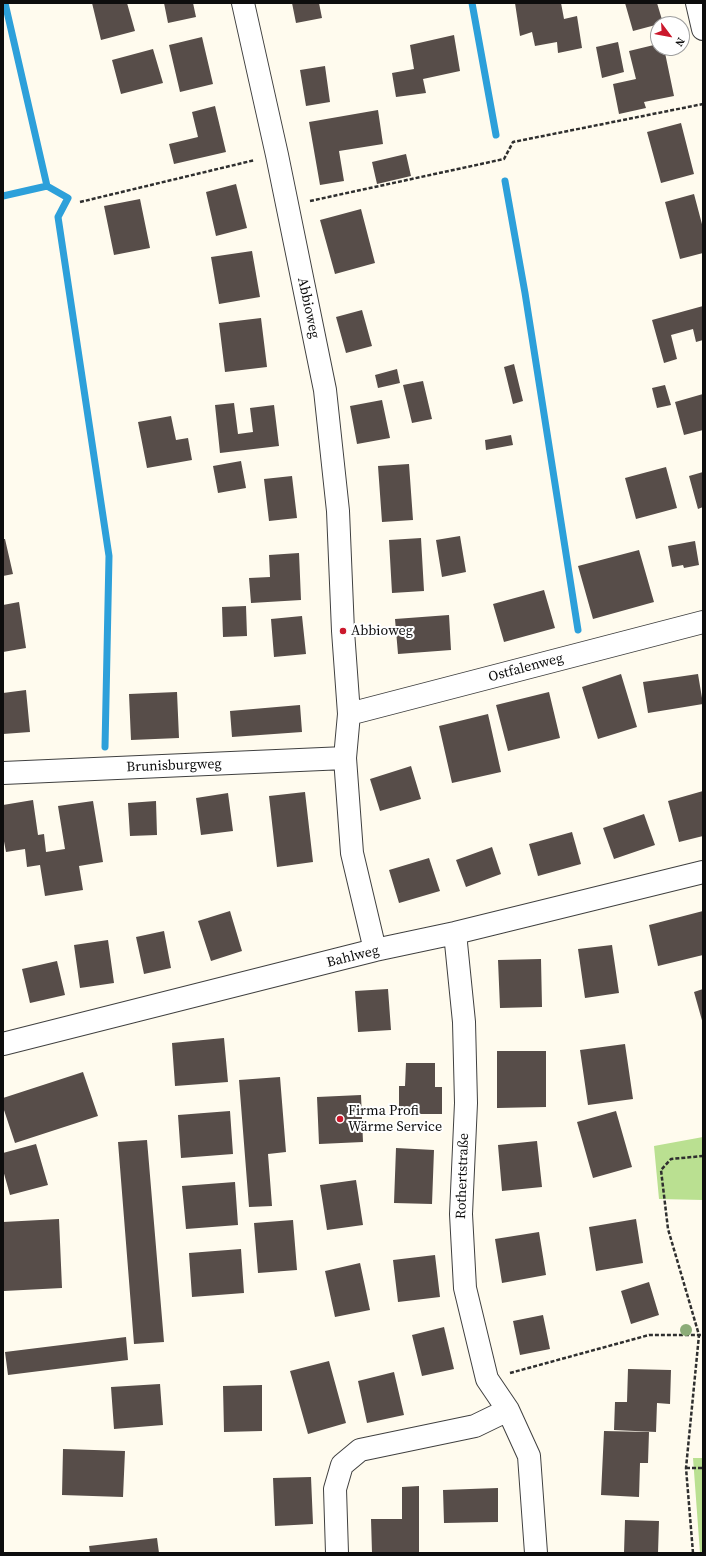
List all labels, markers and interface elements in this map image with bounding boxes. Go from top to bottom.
north arrow [650,16,690,56]
text: N [671,35,688,49]
street label: Abbioweg [293,276,323,340]
place label: Abbioweg [351,623,413,639]
marker: Abbioweg [338,626,348,636]
street label: Ostfalenweg [487,650,565,686]
street label: Brunisburgweg [126,756,222,776]
street label: Bahlweg [325,942,381,972]
place label: Firma Profi Wärme Service [348,1103,442,1136]
marker: Firma Profi Wärme Service [335,1114,345,1124]
street label: Rothertstraße [453,1133,473,1219]

